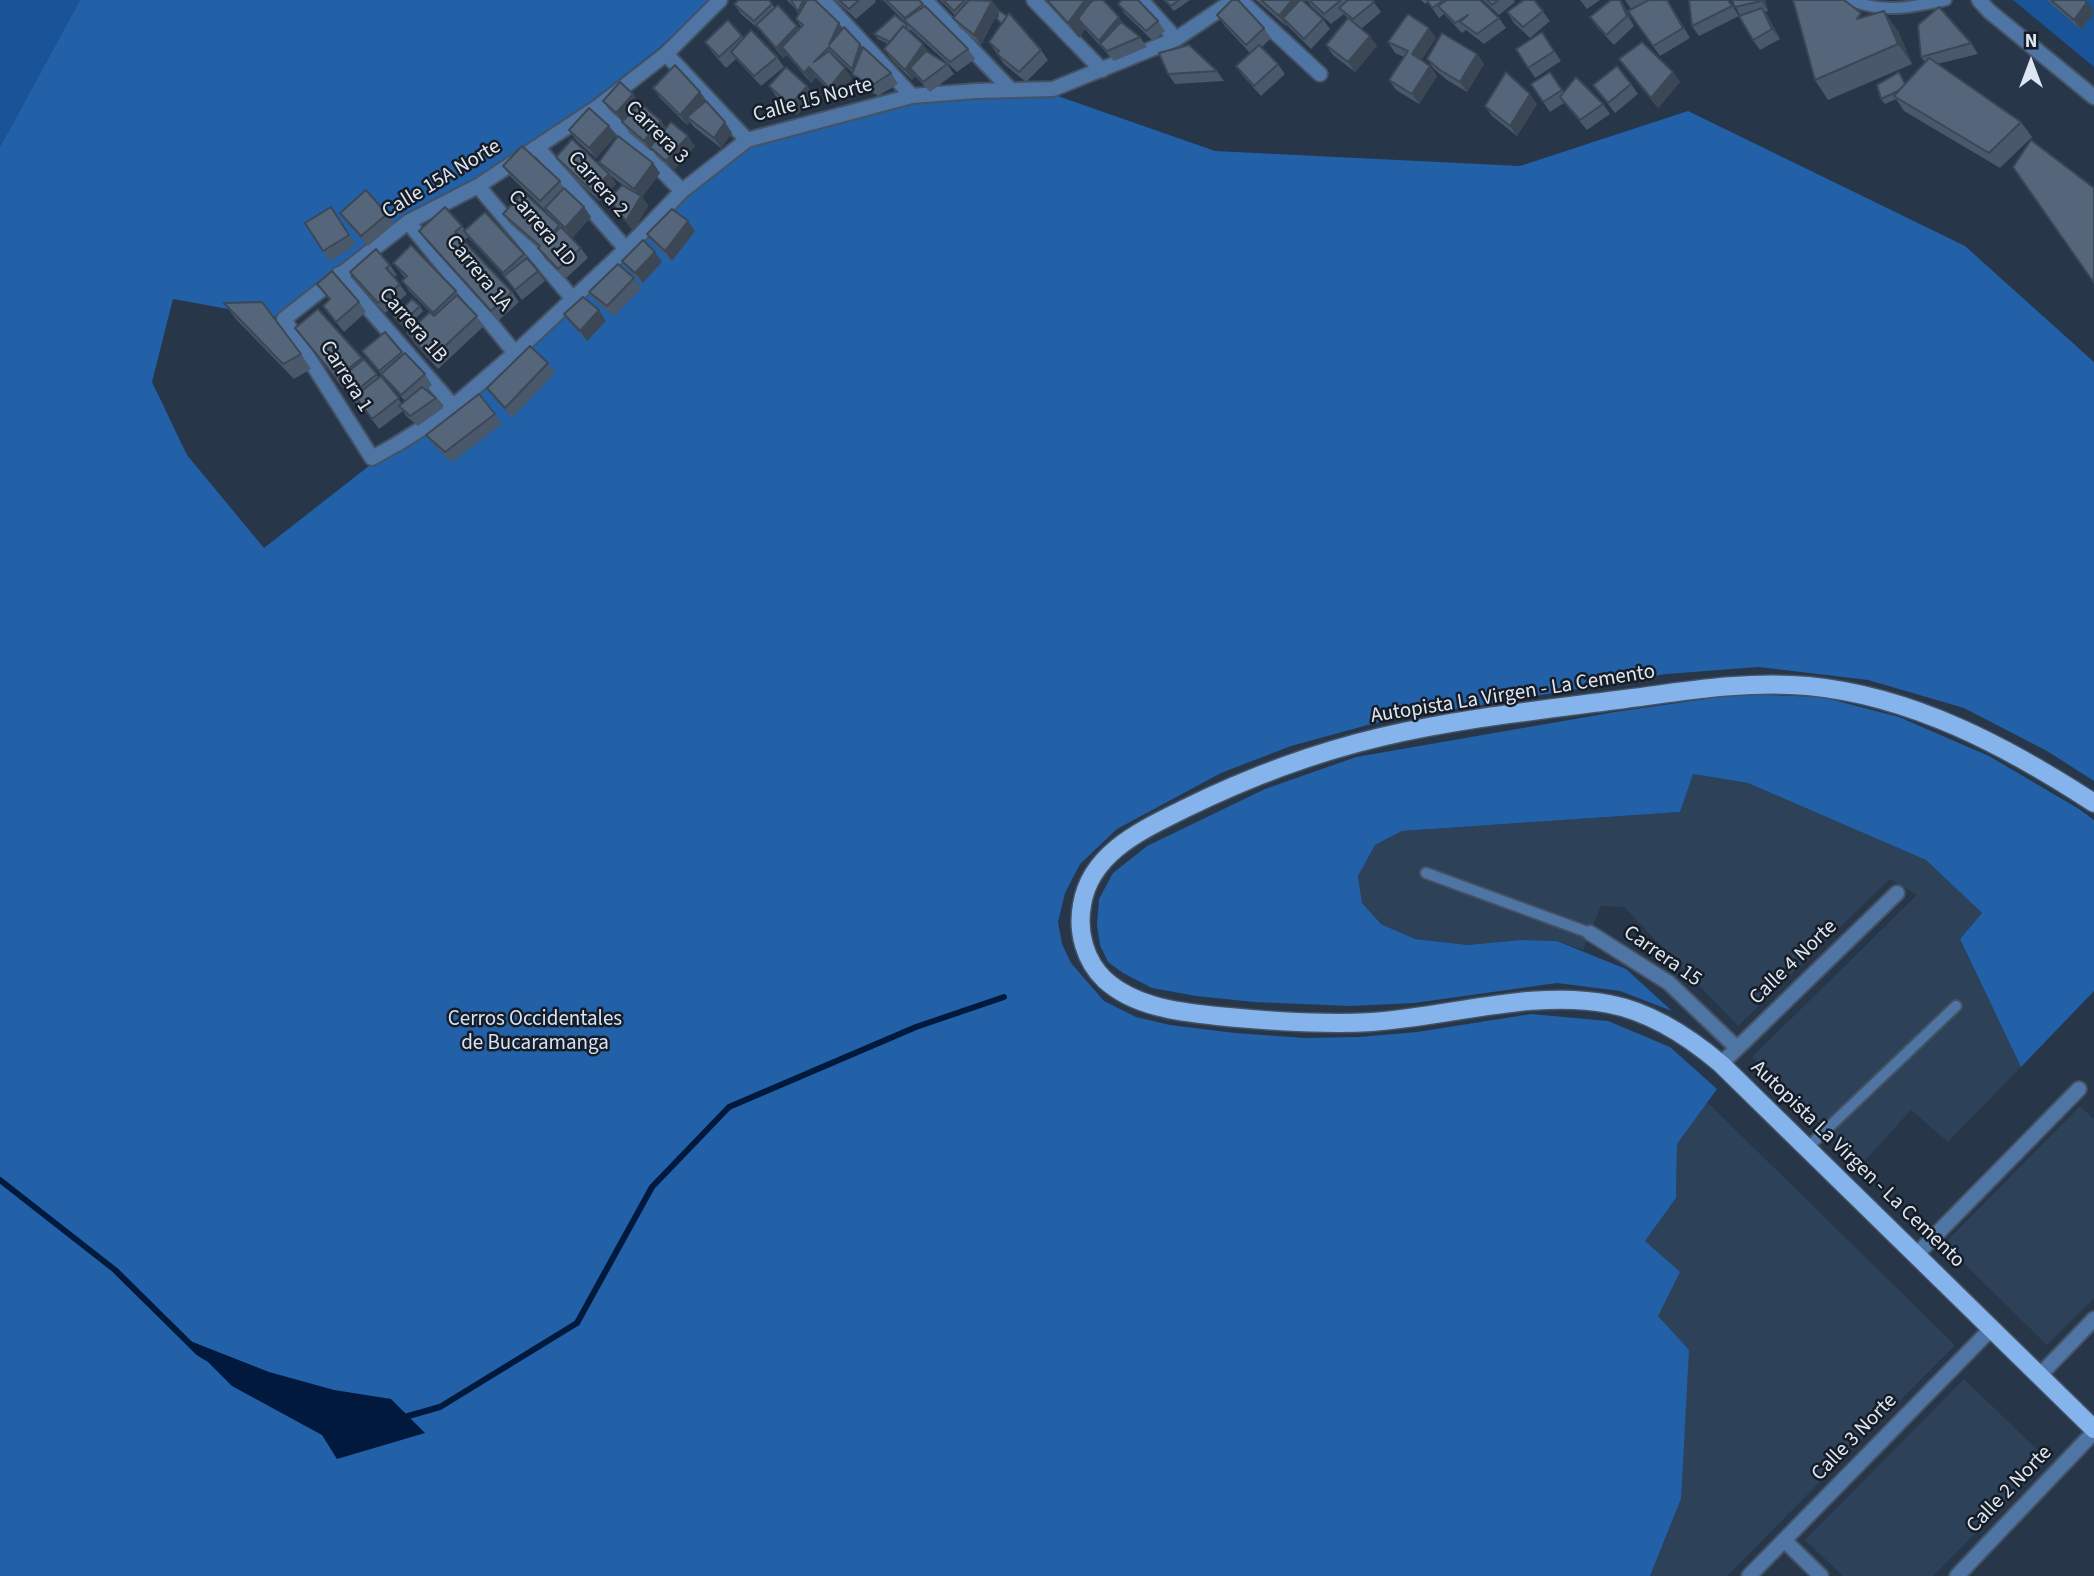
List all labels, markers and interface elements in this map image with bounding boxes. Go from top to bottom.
north arrow [1996,28,2066,98]
text: N [2025,28,2037,55]
street label: Calle 15 Norte [751,73,875,129]
street label: Carrera 3 [619,96,693,170]
street label: Calle 15A Norte [378,135,506,225]
street label: Carrera 2 [561,147,633,223]
street label: Carrera 1D [502,186,580,272]
street label: Carrera 1A [440,231,516,317]
street label: Carrera 1B [372,283,452,369]
street label: Carrera 1 [313,337,377,417]
street label: Autopista La Virgen - La Cemento [1369,660,1657,730]
street label: Calle 4 Norte [1745,915,1843,1011]
street label: Carrera 15 [1618,921,1706,993]
park label: Cerros Occidentales de Bucaramanga [448,1007,622,1057]
street label: Autopista La Virgen - La Cemento [1745,1056,1969,1274]
street label: Calle 3 Norte [1807,1389,1903,1487]
street label: Calle 2 Norte [1962,1441,2058,1539]

